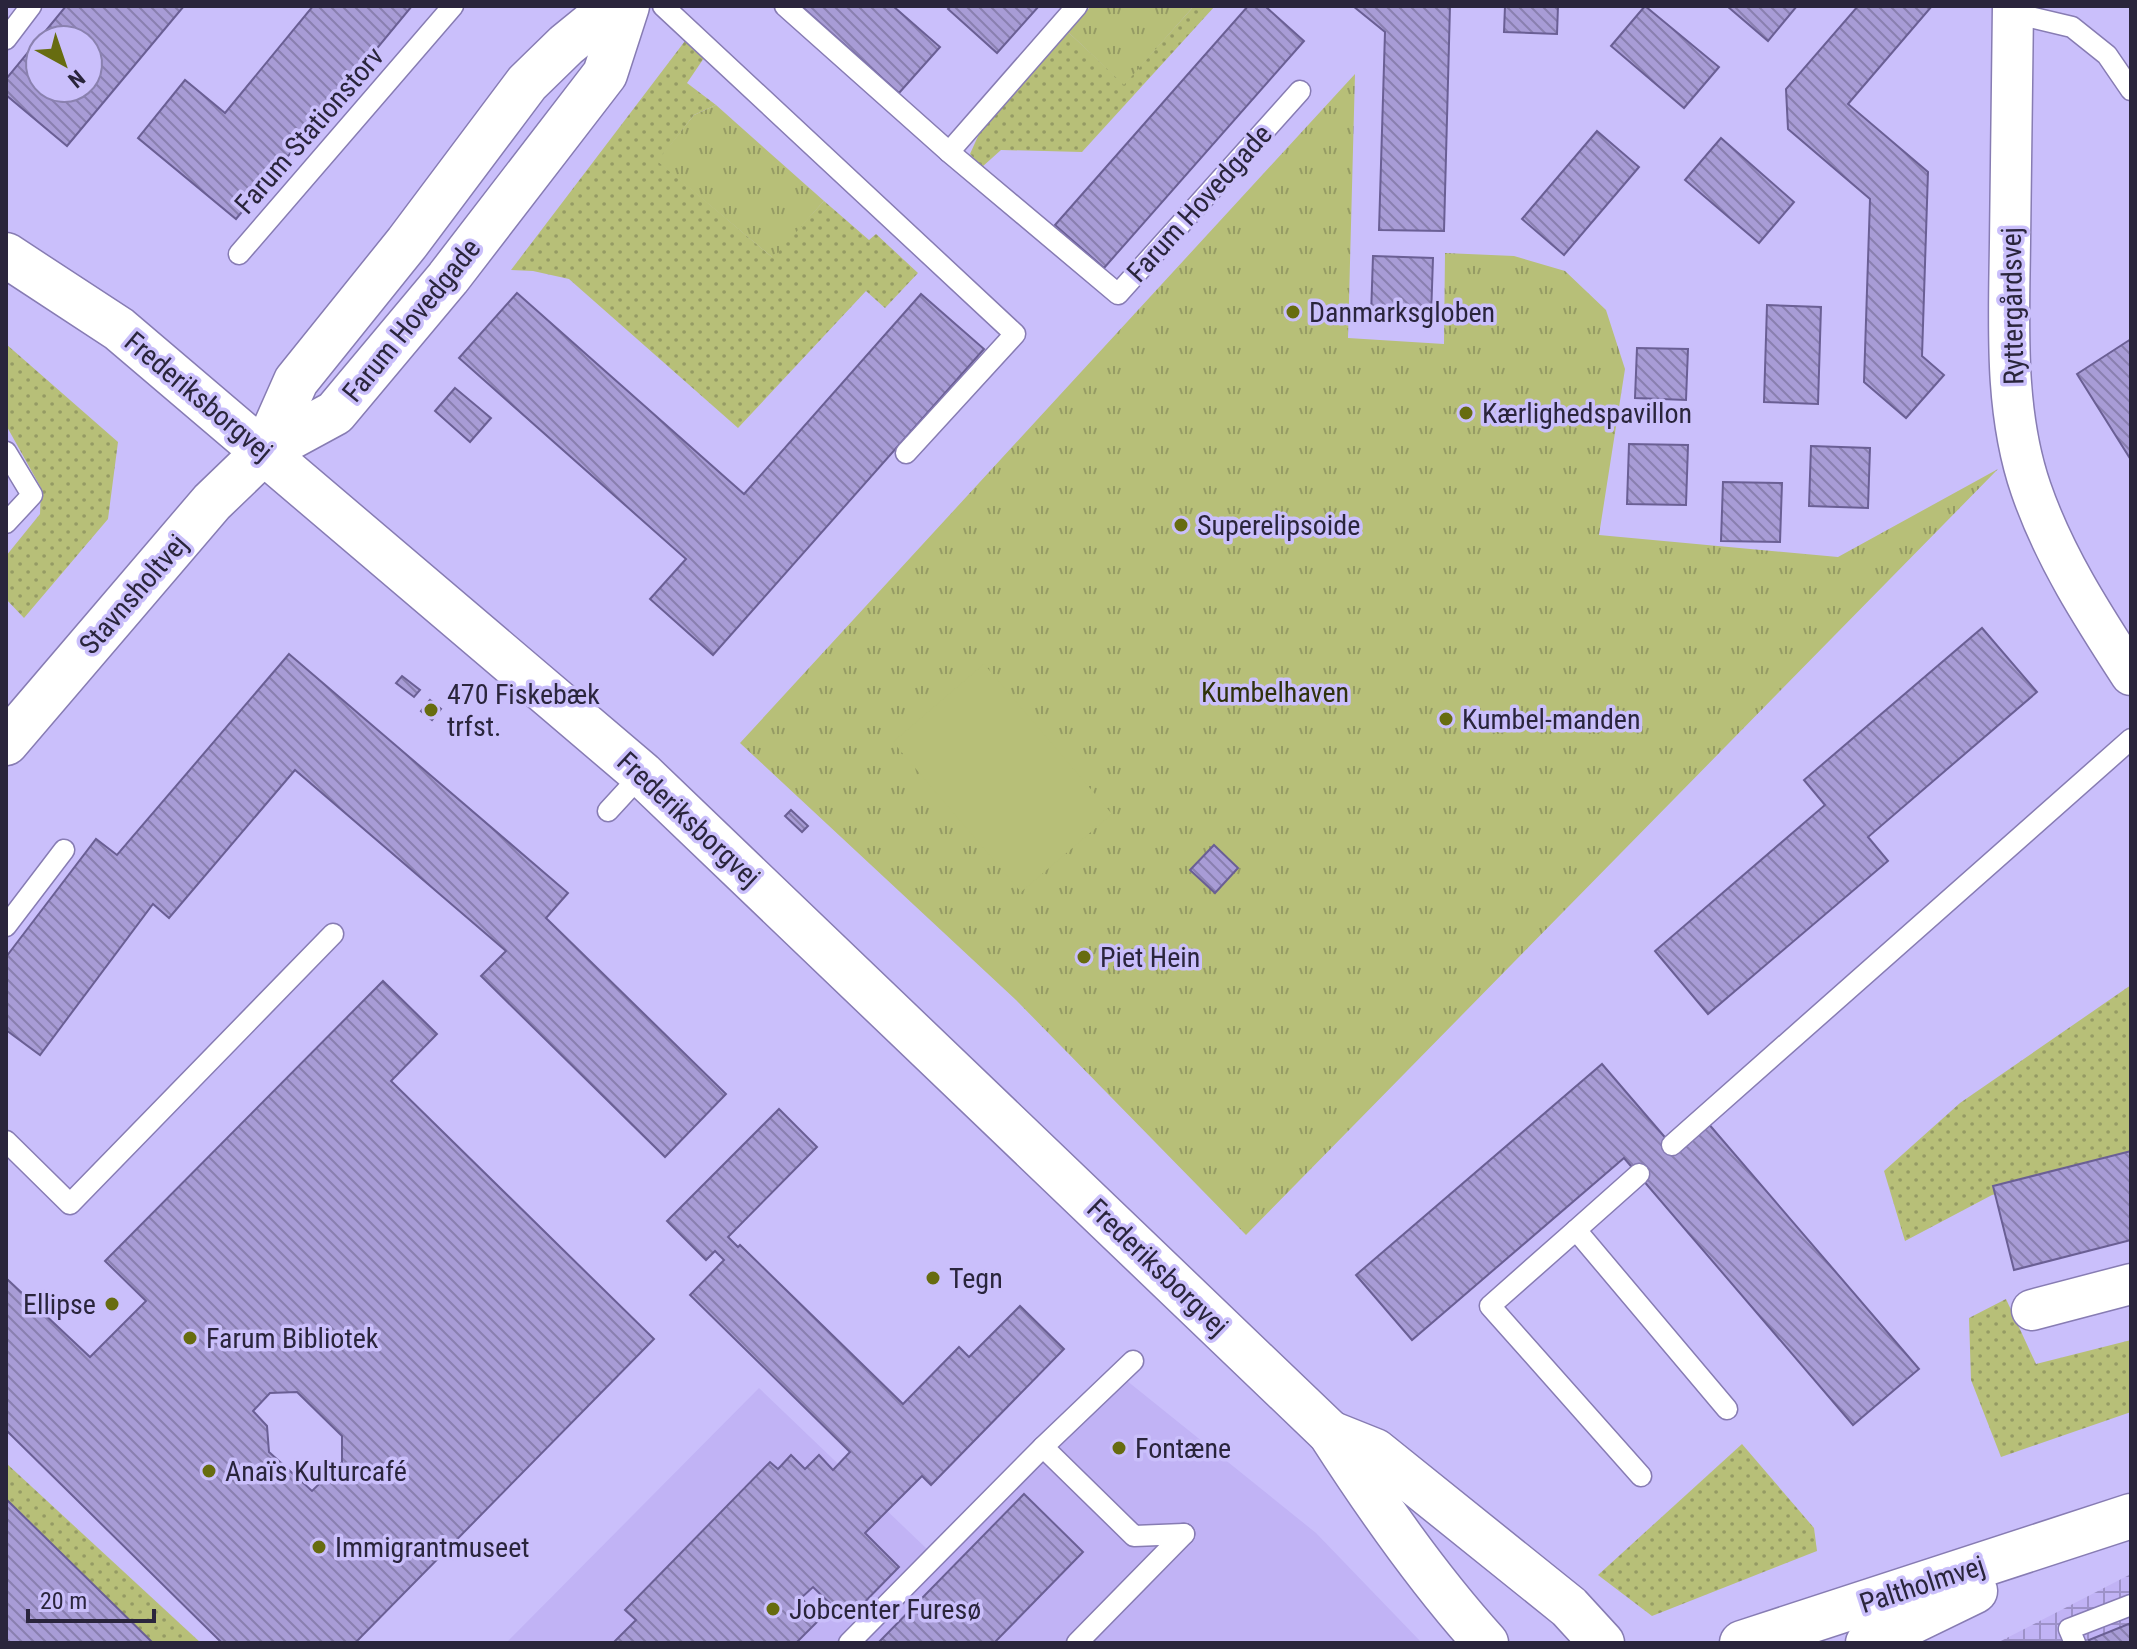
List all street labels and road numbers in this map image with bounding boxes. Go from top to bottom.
street label: Farum Stationstorv [228,40,391,220]
street label: Farum Hovedgade [1120,118,1279,289]
street label: Ryttergårdsvej [1995,227,2030,385]
street label: Farum Hovedgade [336,232,487,409]
street label: Frederiksborgvej [118,325,279,468]
street label: Stavnsholtvej [72,528,194,661]
street label: Frederiksborgvej [610,745,767,894]
street label: Frederiksborgvej [1080,1192,1235,1343]
street label: Paltholmvej [1855,1549,1989,1620]

